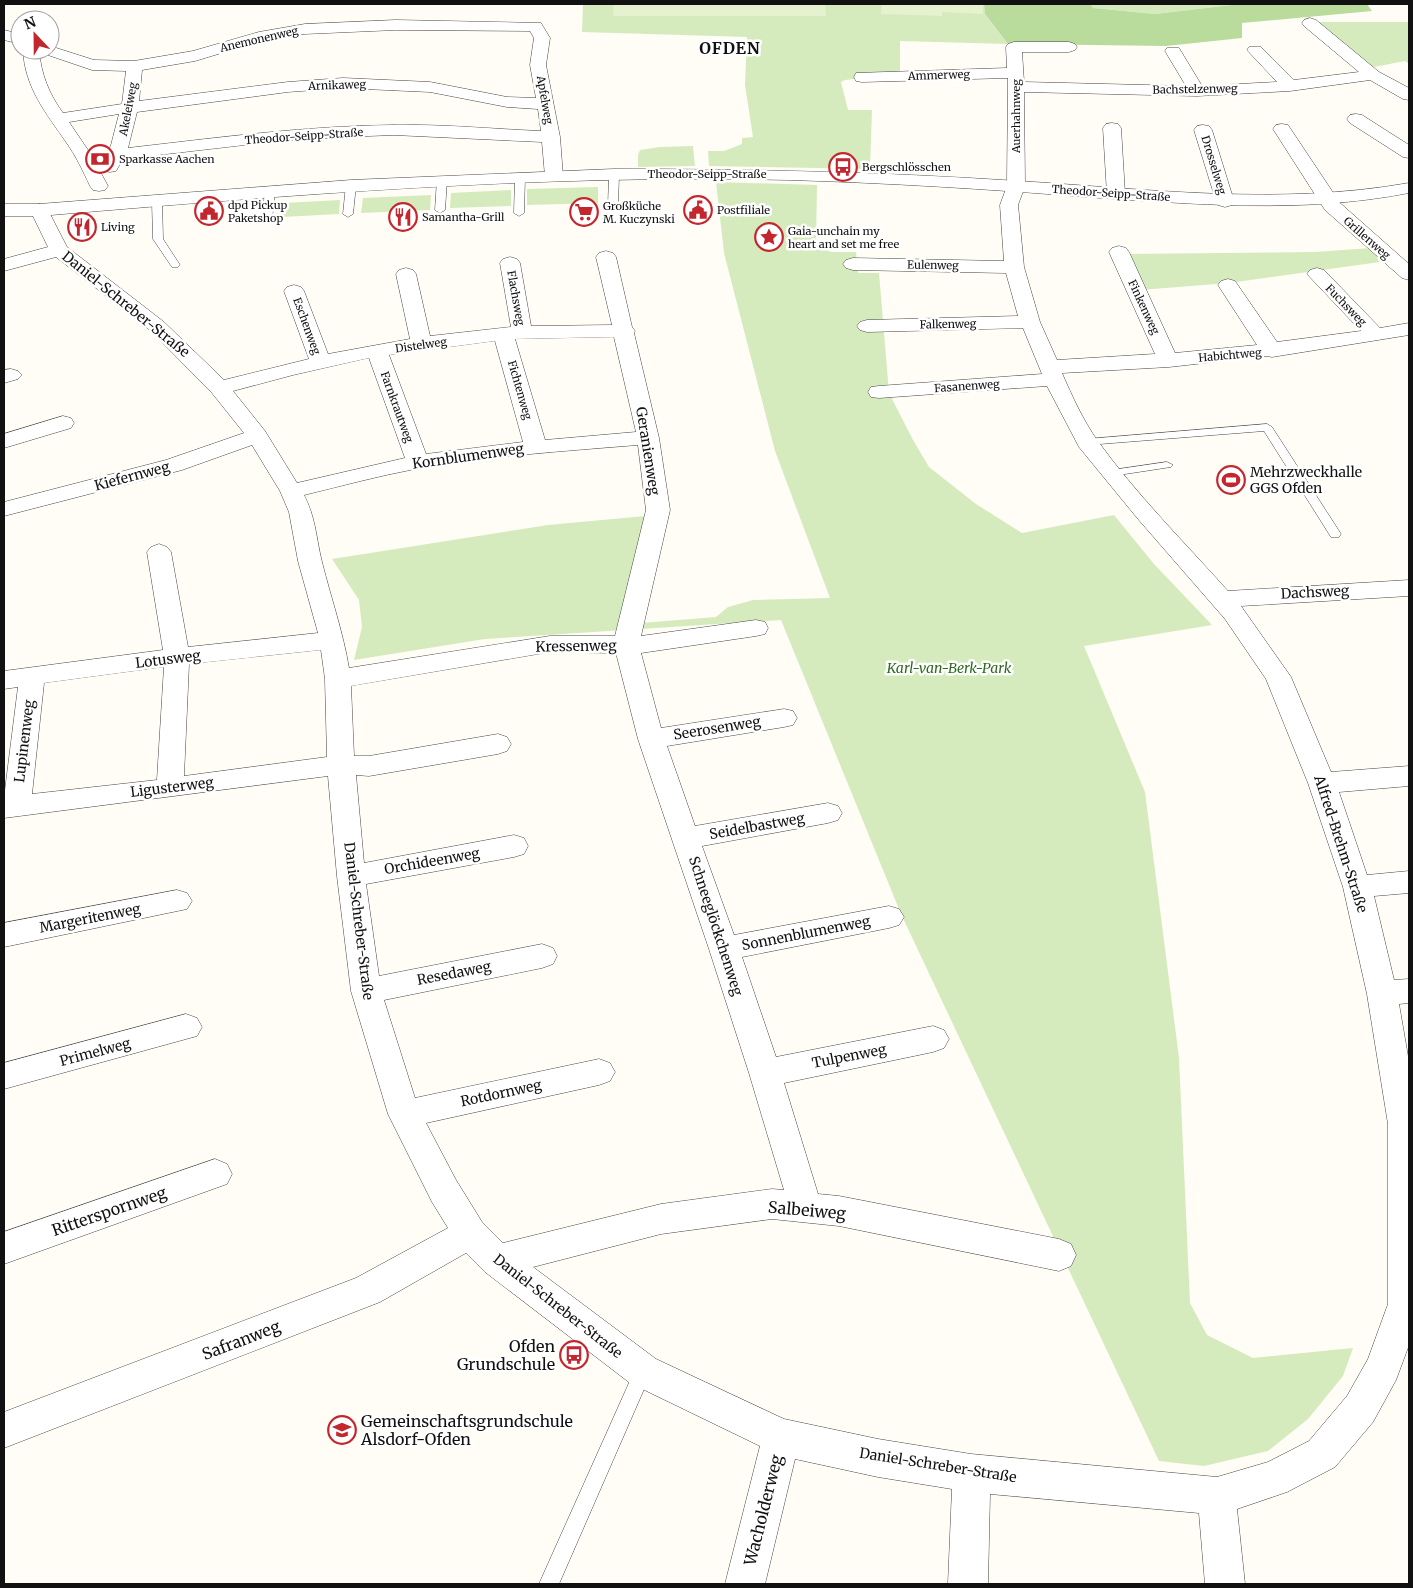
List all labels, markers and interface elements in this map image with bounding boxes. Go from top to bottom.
north arrow [10,10,60,60]
text: N [22,13,39,33]
street label: Anemonenweg [218,23,300,55]
district label: OFDEN [699,38,761,58]
street label: Ammerweg [907,67,971,83]
street label: Apfelweg [534,74,556,126]
street label: Arnikaweg [307,77,367,93]
street label: Auerhahnweg [1009,79,1023,154]
street label: Akeleiweg [116,81,140,138]
street label: Bachstelzenweg [1152,81,1238,97]
street label: Theodor-Seipp-Straße [244,125,364,147]
street label: Drosselweg [1198,134,1230,196]
bank icon: Sparkasse Aachen [85,144,115,174]
place label: Sparkasse Aachen [119,152,215,166]
bus stop icon: Bergschlösschen [828,152,858,182]
place label: Bergschlösschen [862,160,952,174]
street label: Theodor-Seipp-Straße [648,167,767,181]
street label: Theodor-Seipp-Straße [1051,182,1171,204]
public building icon: Postfiliale [683,195,713,225]
public building icon: dpd Pickup Paketshop [194,196,224,226]
supermarket icon: Großküche M. Kuczynski [569,197,599,227]
place label: dpd Pickup Paketshop [228,198,288,225]
place label: Großküche M. Kuczynski [603,199,675,226]
restaurant icon: Samantha-Grill [388,202,418,232]
place label: Postfiliale [717,203,770,217]
place label: Samantha-Grill [422,210,505,224]
restaurant icon: Living [67,212,97,242]
street label: Grillenweg [1341,214,1394,262]
place label: Living [101,220,135,234]
place icon: Gaia-unchain my heart and set me free [754,222,784,252]
place label: Gaia-unchain my heart and set me free [788,224,899,251]
street label: Daniel-Schreber-Straße [59,247,193,361]
street label: Eulenweg [907,258,959,272]
street label: Flachsweg [504,269,528,327]
street label: Finkenweg [1125,277,1163,337]
street label: Fuchsweg [1323,281,1370,329]
street label: Eschenweg [290,296,324,357]
street label: Falkenweg [919,316,977,331]
street label: Distelweg [394,334,448,356]
street label: Habichtweg [1198,345,1262,365]
street label: Fichtenweg [505,359,535,422]
street label: Farnkrautweg [378,369,417,445]
street label: Fasanenweg [934,377,1000,395]
street label: Geranienweg [632,406,664,497]
street label: Kornblumenweg [411,439,525,473]
street label: Kiefernweg [92,457,172,495]
place label: Mehrzweckhalle GGS Ofden [1250,463,1362,497]
sports icon: Mehrzweckhalle GGS Ofden [1216,465,1246,495]
street label: Dachsweg [1280,581,1350,603]
street label: Kressenweg [535,636,617,656]
street label: Lotusweg [134,646,202,672]
park label: Karl-van-Berk-Park [886,659,1012,677]
street label: Lupinenweg [10,698,38,783]
street label: Seerosenweg [672,712,763,744]
street label: Alfred-Brehm-Straße [1310,772,1372,915]
street label: Ligusterweg [129,773,215,801]
street label: Seidelbastweg [708,809,807,843]
street label: Daniel-Schreber-Straße [340,841,378,1001]
street label: Orchideenweg [383,844,482,878]
street label: Schneeglöckchenweg [685,854,747,998]
street label: Margeritenweg [38,899,143,937]
street label: Sonnenblumenweg [740,912,872,954]
street label: Resedaweg [415,957,493,989]
street label: Primelweg [58,1034,133,1070]
street label: Tulpenweg [810,1040,888,1072]
street label: Rotdornweg [459,1076,544,1110]
street label: Ritterspornweg [49,1182,169,1240]
street label: Salbeiweg [767,1197,847,1223]
street label: Daniel-Schreber-Straße [490,1250,626,1362]
street label: Safranweg [199,1316,283,1364]
place label: Ofden Grundschule [457,1336,555,1374]
bus stop icon: Ofden Grundschule [559,1340,589,1370]
place label: Gemeinschaftsgrundschule Alsdorf-Ofden [360,1411,573,1449]
school or university icon: Gemeinschaftsgrundschule Alsdorf-Ofden [327,1415,357,1445]
street label: Daniel-Schreber-Straße [858,1444,1018,1486]
street label: Wacholderweg [739,1452,787,1569]

